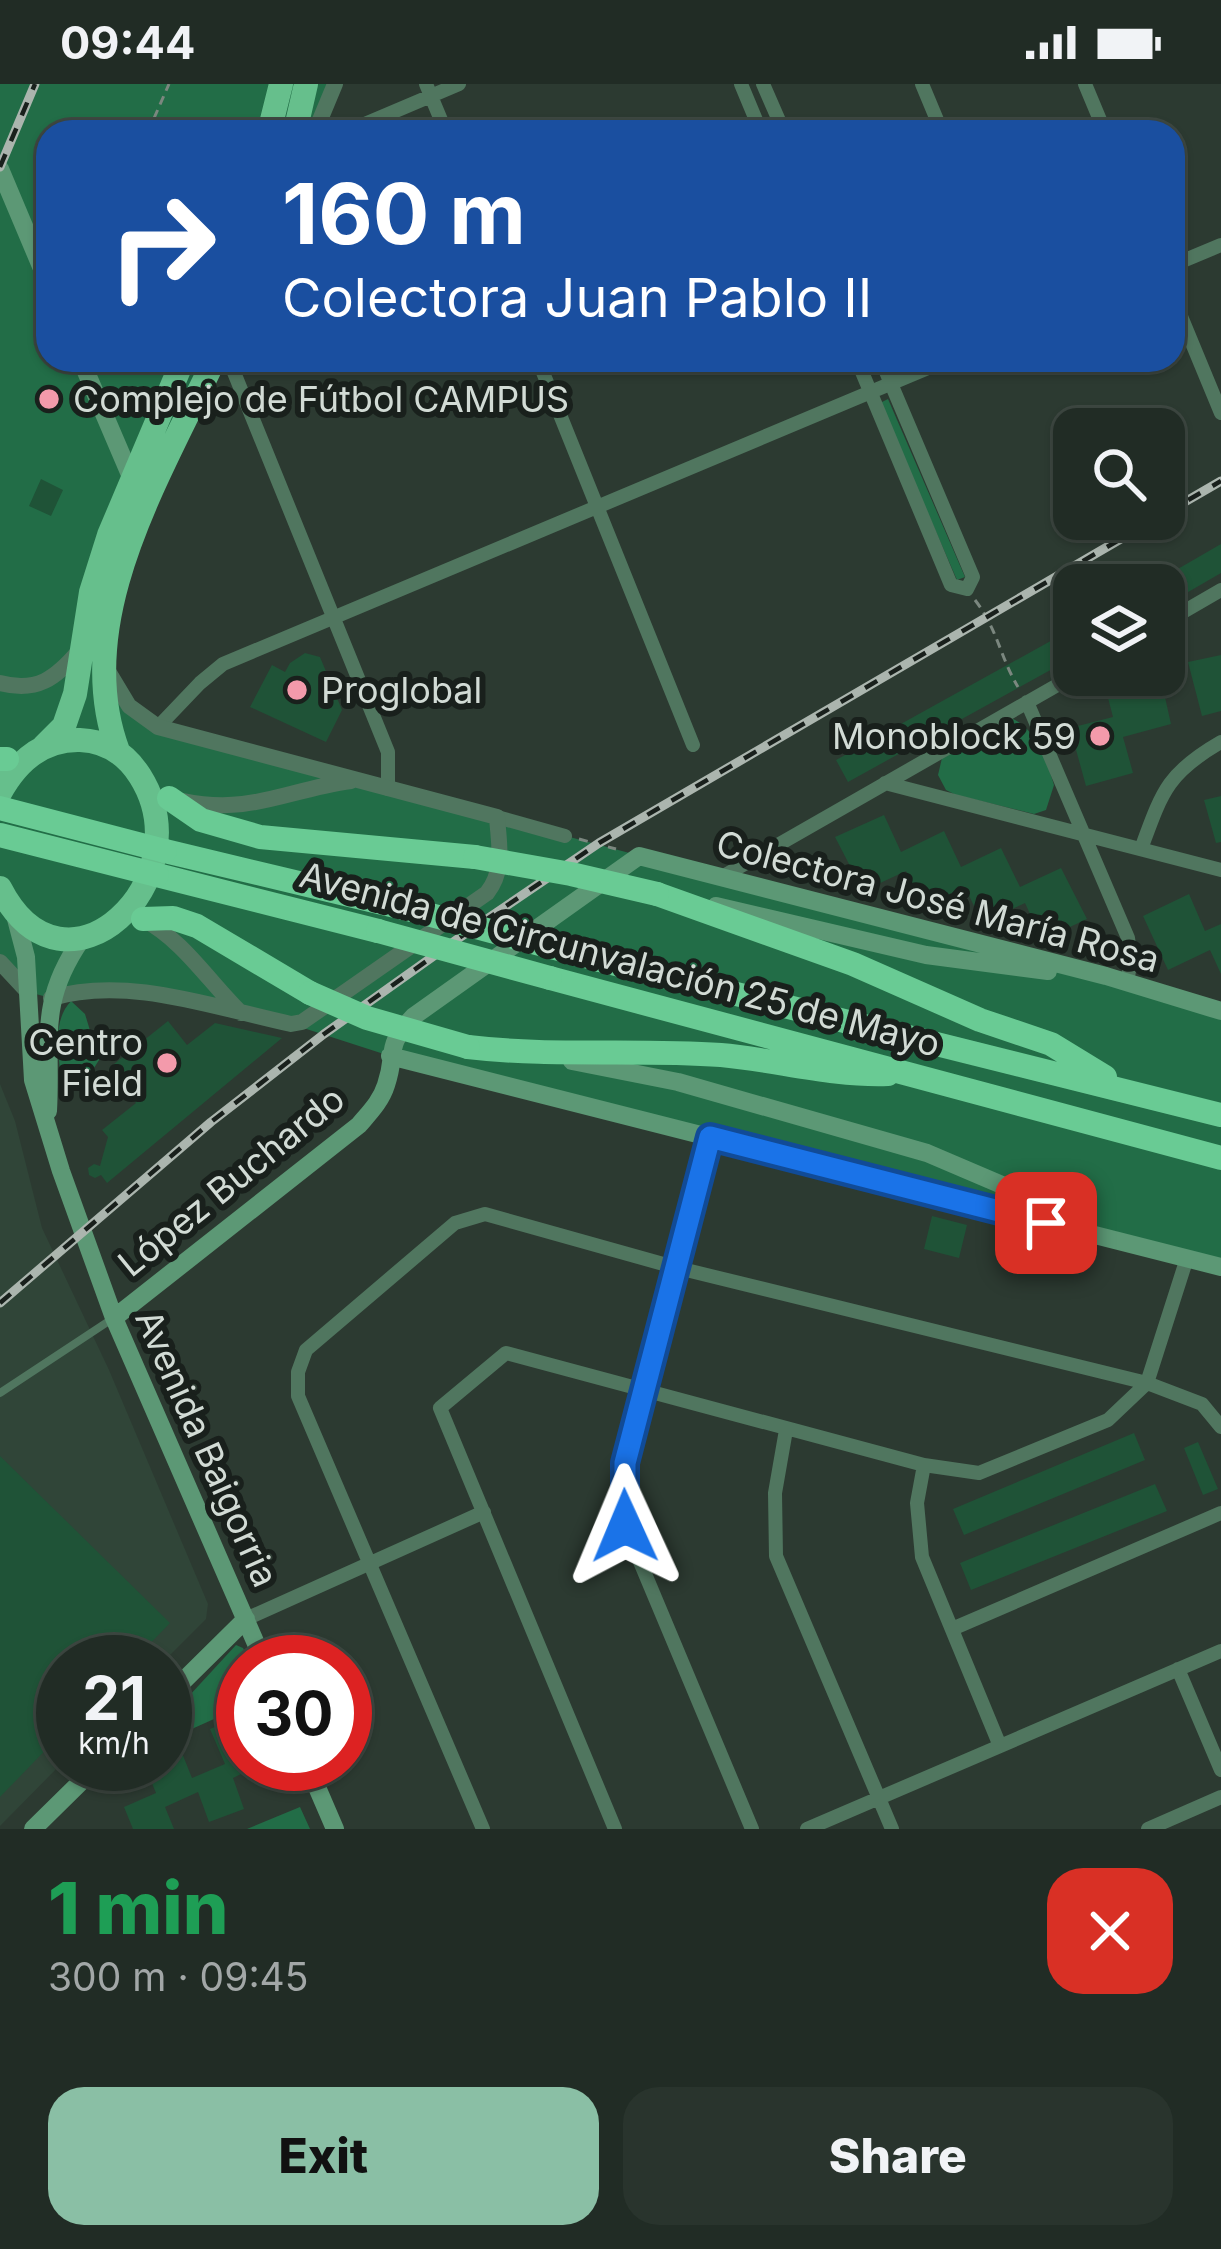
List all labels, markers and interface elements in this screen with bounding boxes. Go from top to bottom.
text: 09:44 [60,15,195,70]
text: 160 m [282,163,526,264]
icon: right [84,168,240,324]
text: Colectora Juan Pablo II [282,265,872,330]
place label: Complejo de Fútbol CAMPUS [73,377,569,421]
marker: Complejo de Fútbol CAMPUS [36,386,62,412]
map controls [1053,408,1185,696]
button: search [1053,408,1185,540]
button: layers [1053,564,1185,696]
place label: Proglobal [321,668,482,712]
marker: Proglobal [284,677,310,703]
place label: Monoblock 59 [832,714,1076,758]
marker: Monoblock 59 [1087,723,1113,749]
street label: Colectora José María Rosa [712,821,1164,981]
street label: Avenida de Circunvalación 25 de Mayo [295,852,945,1066]
place label: Centro Field [28,1020,143,1105]
marker: Centro Field [154,1050,180,1076]
street label: López Buchardo [109,1076,353,1286]
pin [995,1172,1097,1274]
icon: arrive [1013,1190,1079,1256]
street label: Avenida Baigorria [126,1303,288,1593]
position arrow [562,1463,688,1589]
speed limit sign: 30 [216,1635,372,1791]
text: 21 [82,1662,146,1734]
text: km/h [78,1725,150,1761]
text: 1 min [48,1864,228,1951]
button: close [1047,1868,1173,1994]
text: 300 m · 09:45 [48,1953,309,2000]
button: Exit [48,2087,599,2225]
button: Share [623,2087,1173,2225]

